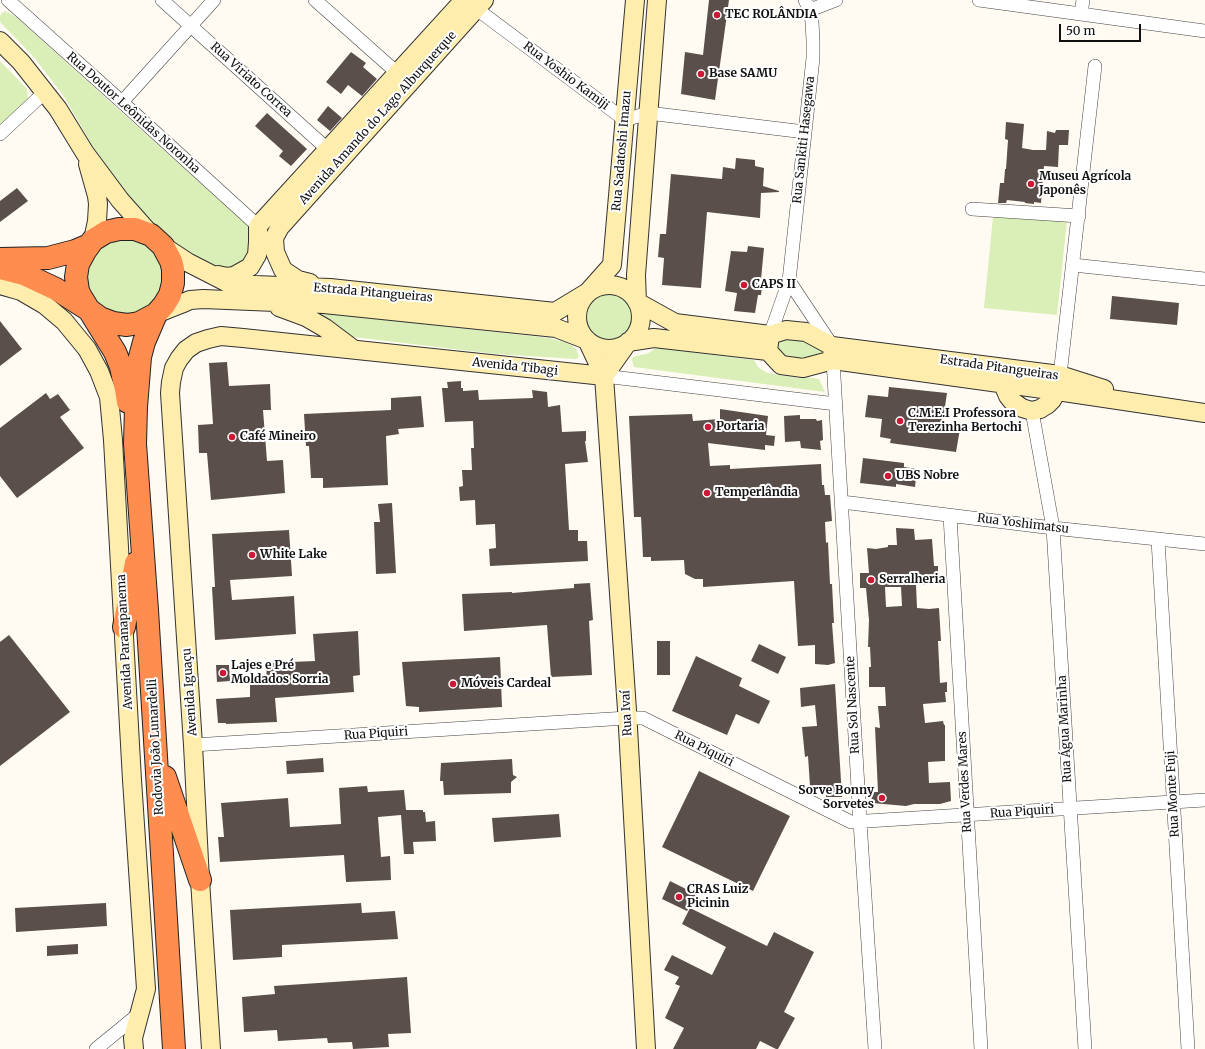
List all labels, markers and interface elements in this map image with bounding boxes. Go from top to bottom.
place label: TEC ROLÂNDIA [725,8,818,22]
marker: TEC ROLÂNDIA [712,10,722,20]
scale bar [1061,16,1143,42]
text: 50 m [1066,23,1095,38]
street label: Avenida Amando do Lago Alburquerque [296,28,460,208]
street label: Rua Yoshio Kamiji [520,39,612,113]
street label: Rua Viriato Correa [207,40,295,120]
street label: Rua Doutor Leônidas Noronha [63,49,203,177]
place label: Base SAMU [709,67,777,81]
marker: Base SAMU [696,69,706,79]
street label: Rua Sankiti Hasegawa [790,76,818,204]
street label: Rua Sadatoshi Imazu [610,90,634,212]
place label: Museu Agrícola Japonês [1039,170,1131,198]
marker: Museu Agrícola Japonês [1026,179,1036,189]
place label: CAPS II [752,278,796,292]
marker: CAPS II [739,280,749,290]
street label: Estrada Pitangueiras [313,281,433,305]
street label: Estrada Pitangueiras [939,353,1059,383]
street label: Avenida Tibagi [471,355,559,379]
place label: C.M.E.I Professora Terezinha Bertochi [908,407,1022,435]
marker: C.M.E.I Professora Terezinha Bertochi [895,416,905,426]
place label: Portaria [716,420,764,434]
marker: Portaria [703,422,713,432]
place label: Café Mineiro [240,430,316,444]
marker: Café Mineiro [227,432,237,442]
place label: UBS Nobre [896,469,959,483]
marker: UBS Nobre [883,471,893,481]
place label: Temperlândia [715,486,798,500]
marker: Temperlândia [702,488,712,498]
street label: Rua Yoshimatsu [976,511,1070,537]
place label: White Lake [260,548,327,562]
marker: White Lake [247,550,257,560]
place label: Serralheria [879,573,945,587]
street label: Avenida Paranapanema [114,574,136,710]
marker: Serralheria [866,575,876,585]
street label: Avenida Iguaçu [180,648,200,736]
street label: Rua Sol Nascente [843,656,863,754]
place label: Lajes e Pré Moldados Sorria [231,659,328,687]
marker: Lajes e Pré Moldados Sorria [218,668,228,678]
street label: Rua Água Marinha [1055,675,1075,783]
place label: Móveis Cardeal [461,677,551,691]
street label: Rodovia João Lunardelli [145,678,167,816]
marker: Móveis Cardeal [448,679,458,689]
street label: Rua Ivaí [619,690,635,736]
street label: Rua Piquiri [343,725,409,743]
street label: Rua Piquiri [672,728,736,770]
street label: Rua Verdes Mares [955,731,975,833]
street label: Rua Monte Fuji [1164,750,1182,838]
place label: Sorve Bonny Sorvetes [798,784,874,812]
marker: Sorve Bonny Sorvetes [877,793,887,803]
street label: Rua Piquiri [989,803,1055,821]
place label: CRAS Luiz Picinin [687,883,748,911]
marker: CRAS Luiz Picinin [674,892,684,902]

